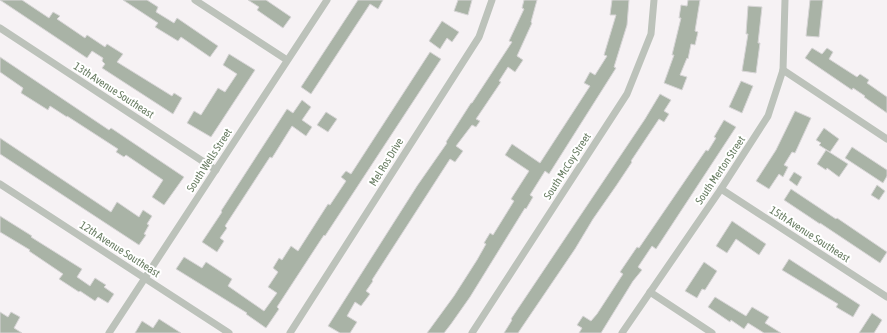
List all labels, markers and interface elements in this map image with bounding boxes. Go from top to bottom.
street label: 13th Avenue Southeast [72,60,156,120]
street label: South Wells Street [184,126,234,194]
street label: South McCoy Street [541,131,593,201]
street label: South Merton Street [693,134,747,206]
street label: Mel Ros Drive [367,136,405,188]
street label: 15th Avenue Southeast [768,204,852,264]
street label: 12th Avenue Southeast [78,219,162,279]

